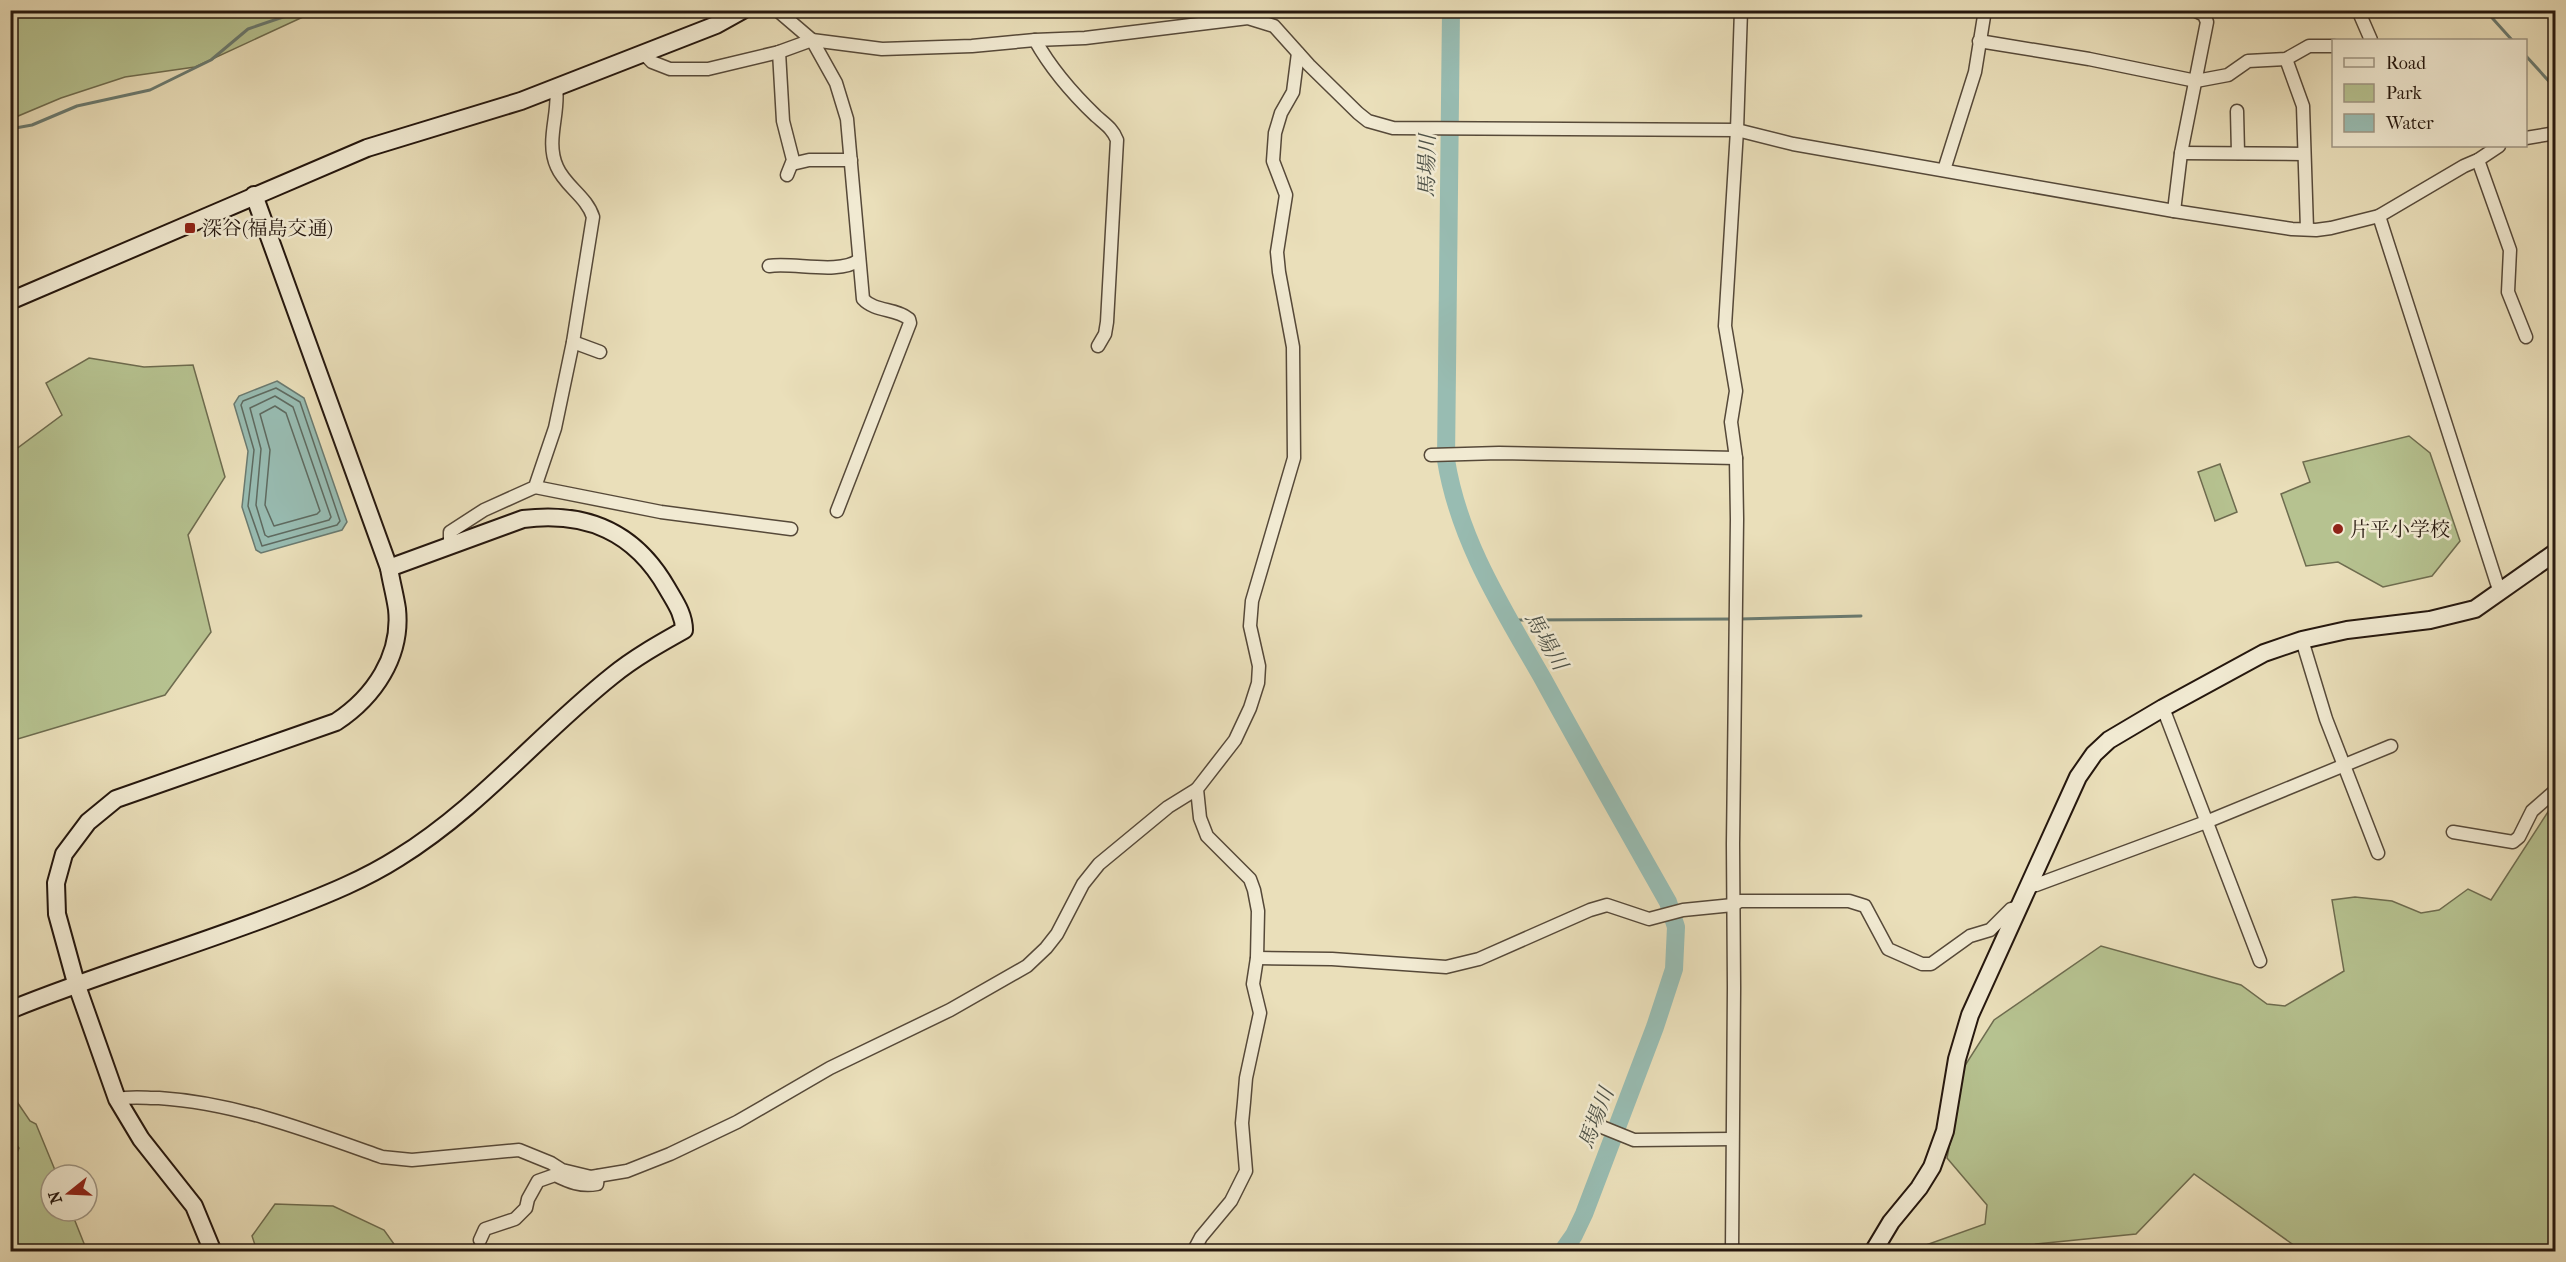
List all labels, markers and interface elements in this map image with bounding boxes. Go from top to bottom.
legend [2332,39,2527,147]
text: Road [2386,53,2426,74]
text: Park [2386,83,2423,104]
text: Water [2385,113,2434,134]
water label: 馬場川 [1414,132,1440,198]
place label: 深谷(福島交通) [202,217,333,240]
marker: 深谷(福島交通) [183,221,197,235]
place label: 片平小学校 [2350,518,2450,541]
marker: 片平小学校 [2331,522,2345,536]
water label: 馬場川 [1520,608,1573,676]
water label: 馬場川 [1574,1082,1619,1152]
north arrow [39,1163,99,1223]
text: N [44,1188,66,1206]

